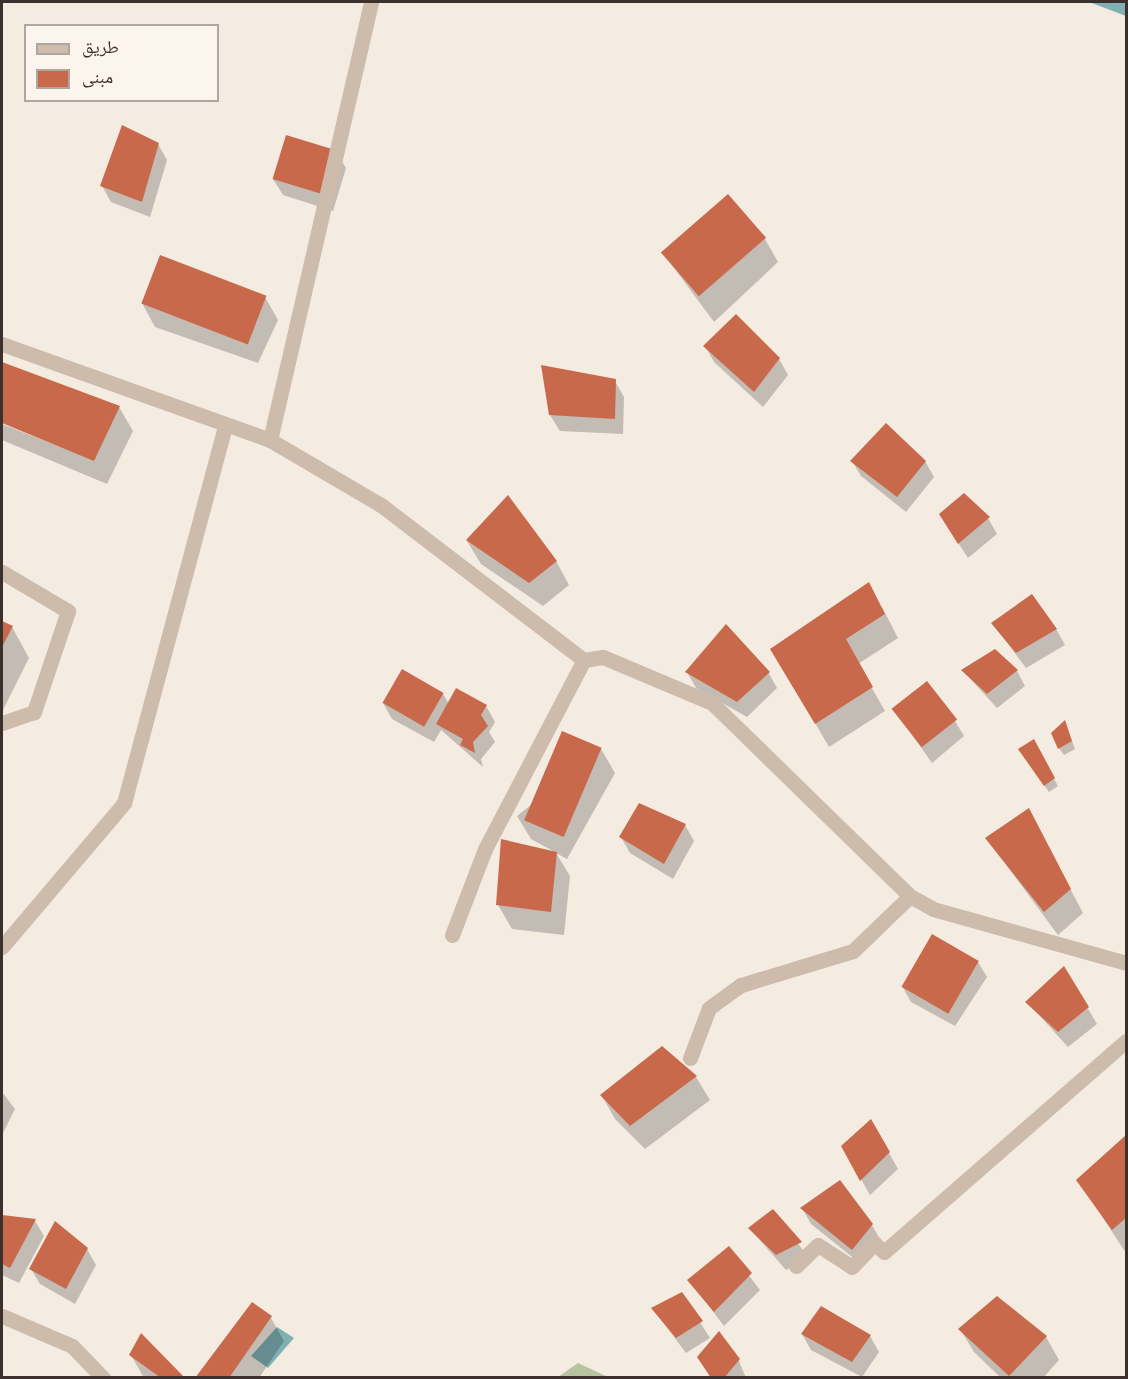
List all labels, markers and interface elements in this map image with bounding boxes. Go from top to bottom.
legend [24,24,219,102]
text: طريق [82,36,119,56]
text: مبنى [82,66,113,86]

